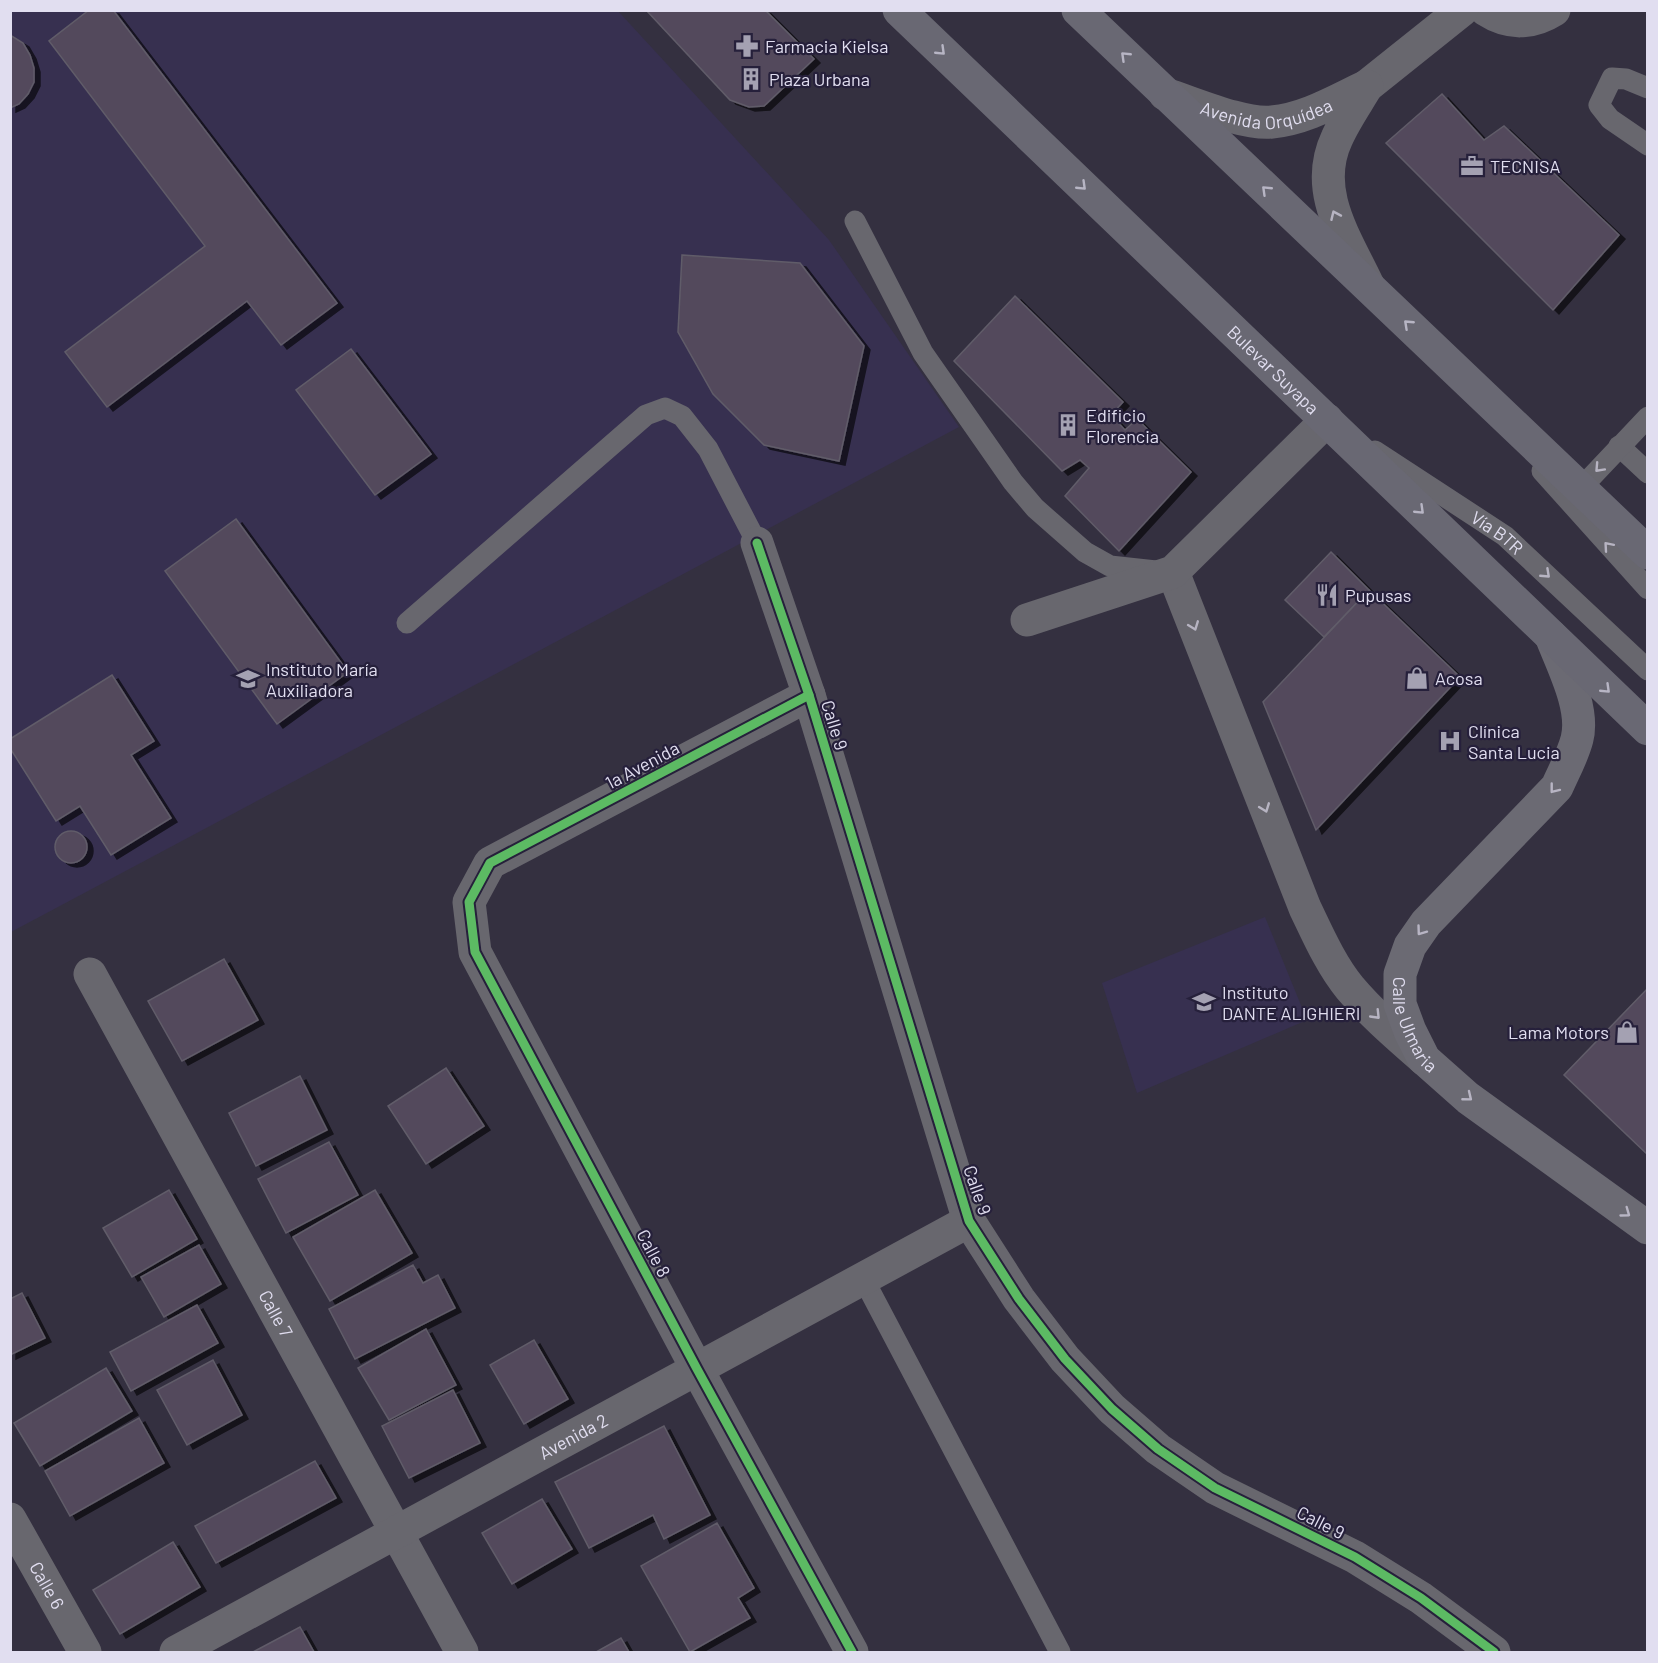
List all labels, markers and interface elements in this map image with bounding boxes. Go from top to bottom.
pharmacy icon: Farmacia Kielsa [734,33,760,59]
place label: Farmacia Kielsa [765,35,888,57]
one-way arrow [935,44,945,55]
one-way arrow [1122,52,1133,63]
building icon: Plaza Urbana [738,66,764,92]
place label: Plaza Urbana [769,68,870,90]
street label: Avenida Orquídea [1198,94,1336,134]
office icon: TECNISA [1459,153,1485,179]
place label: TECNISA [1490,155,1560,177]
one-way arrow [1075,179,1086,190]
one-way arrow [1263,186,1273,197]
one-way arrow [1331,210,1343,221]
street label: Bulevar Suyapa [1223,320,1324,418]
one-way arrow [1404,320,1415,331]
place label: Edificio Florencia [1086,404,1159,447]
building icon: Edificio Florencia [1055,412,1081,438]
one-way arrow [1595,462,1606,472]
one-way arrow [1412,502,1423,513]
street label: Vía BTR [1467,506,1528,559]
one-way arrow [1604,542,1615,553]
one-way arrow [1539,567,1550,578]
restaurant icon: Pupusas [1314,582,1340,608]
place label: Pupusas [1345,584,1411,606]
one-way arrow [1187,620,1199,631]
place label: Instituto María Auxiliadora [266,658,378,701]
shop icon: Acosa [1404,665,1430,691]
school or university icon: Instituto María Auxiliadora [235,666,261,692]
place label: Acosa [1435,667,1483,689]
one-way arrow [1598,681,1609,692]
street label: Calle 9 [817,697,853,753]
place label: Clínica Santa Lucia [1468,720,1560,763]
hospital icon: Clínica Santa Lucia [1437,728,1463,754]
street label: 1a Avenida [601,736,683,794]
one-way arrow [1550,782,1561,793]
one-way arrow [1258,802,1271,813]
one-way arrow [1417,925,1428,936]
street label: Calle Ulmaria [1389,977,1442,1077]
place label: Instituto DANTE ALIGHIERI [1222,981,1360,1024]
school or university icon: Instituto DANTE ALIGHIERI [1191,989,1217,1015]
one-way arrow [1369,1008,1380,1018]
shop icon: Lama Motors [1614,1019,1640,1045]
place label: Lama Motors [1508,1021,1609,1043]
one-way arrow [1462,1090,1473,1101]
street label: Calle 9 [959,1162,997,1218]
one-way arrow [1619,1205,1630,1216]
street label: Calle 8 [632,1225,676,1281]
street label: Calle 7 [254,1286,298,1341]
street label: Avenida 2 [535,1409,611,1464]
street label: Calle 9 [1293,1501,1349,1543]
street label: Calle 6 [25,1558,69,1613]

